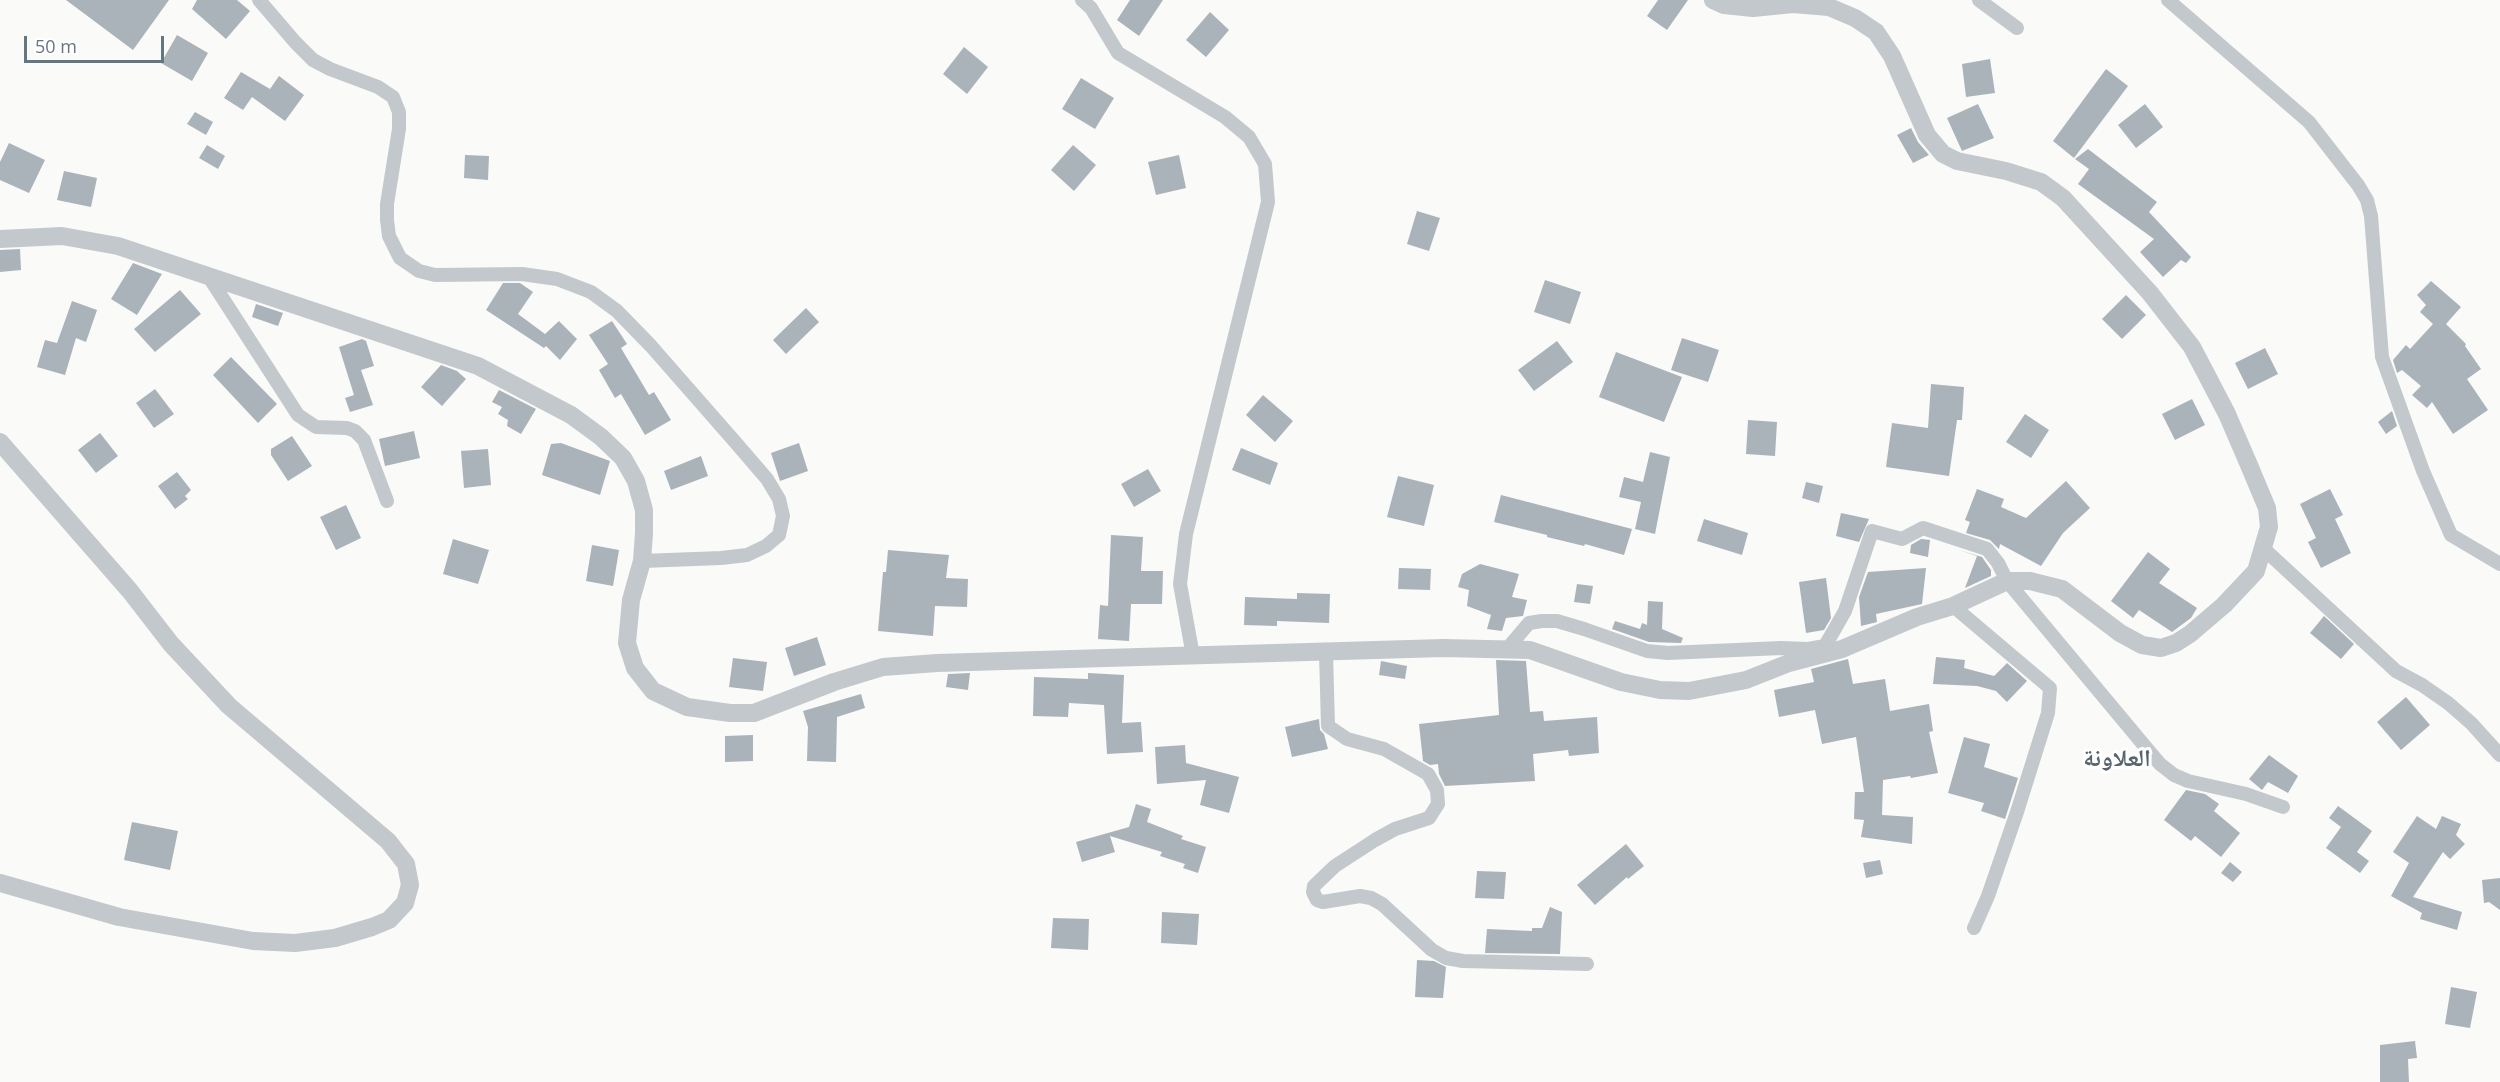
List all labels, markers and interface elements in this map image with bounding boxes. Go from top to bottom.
scale bar [27,24,166,62]
text: 50 m [35,34,77,58]
district label: العلاونة [2083,745,2151,773]

